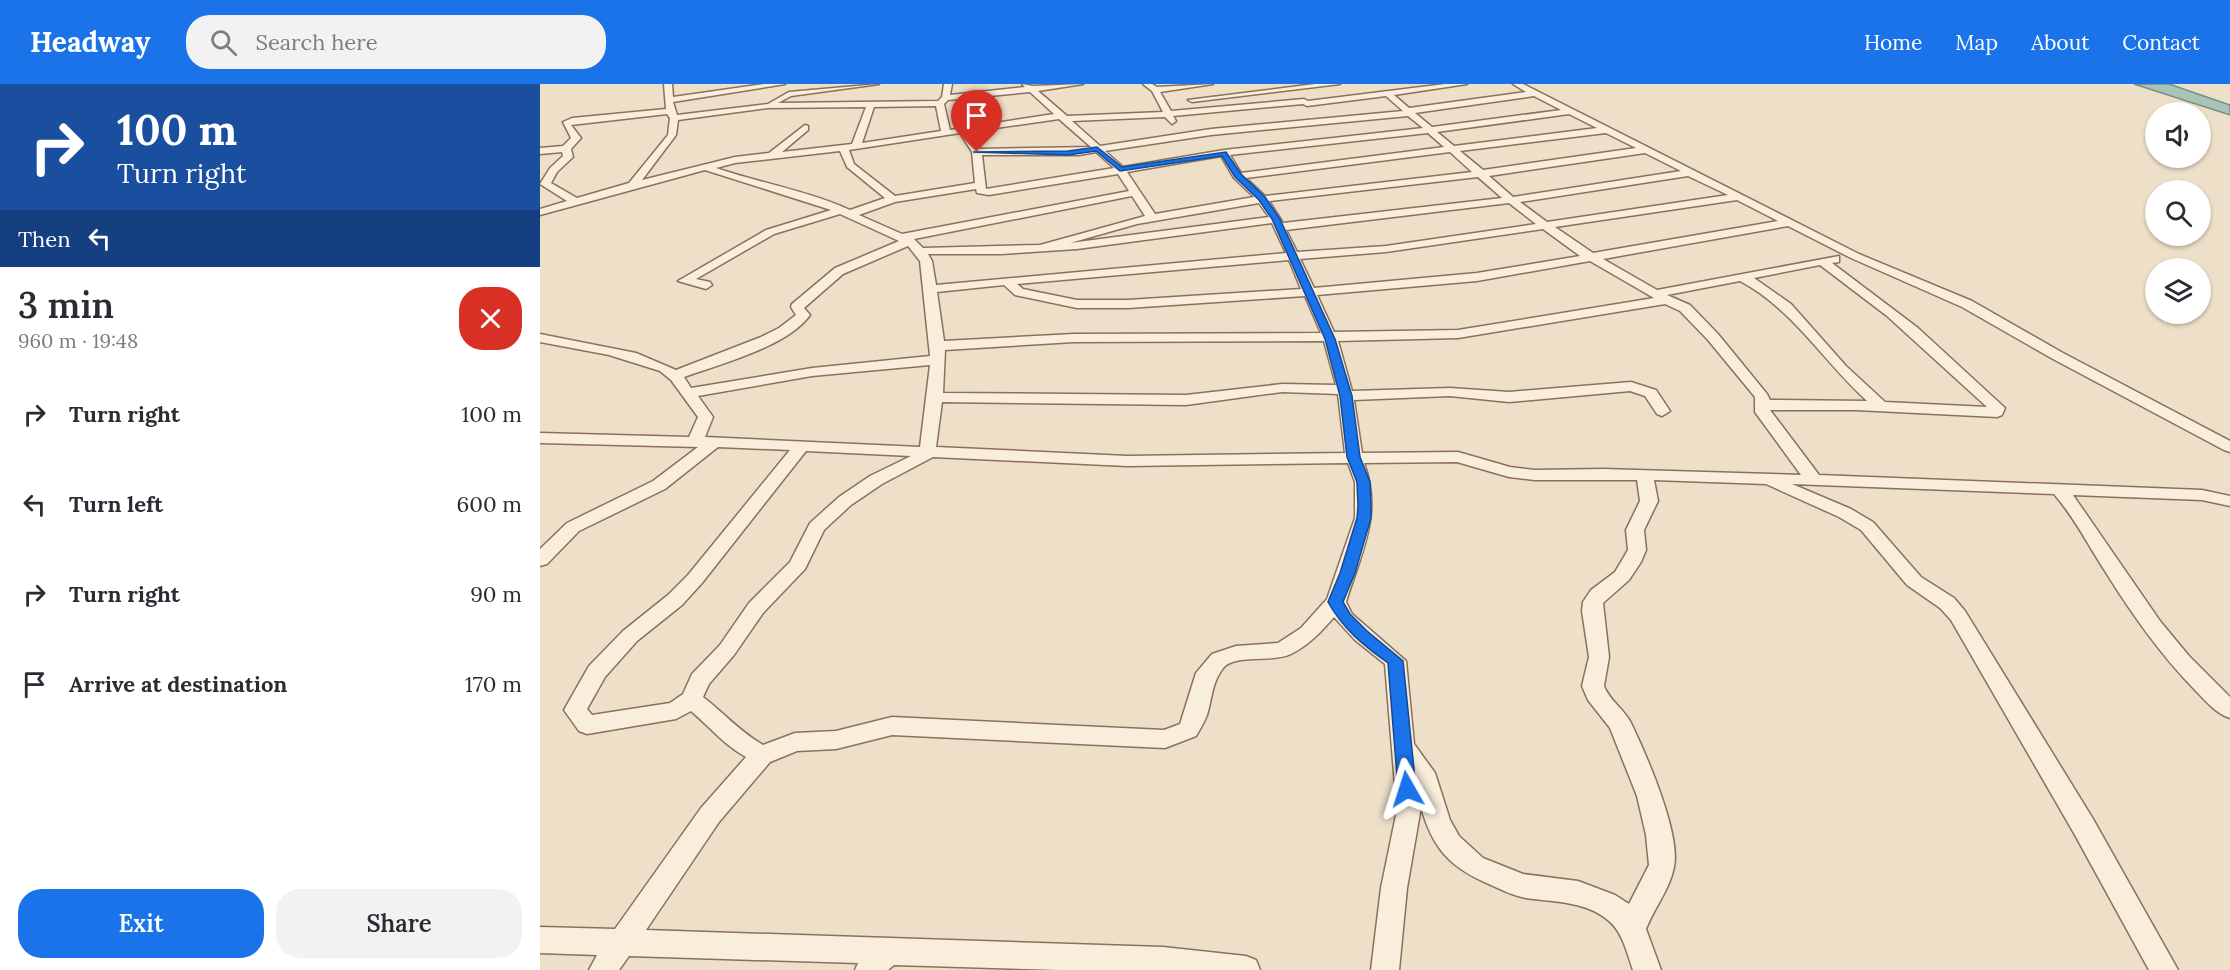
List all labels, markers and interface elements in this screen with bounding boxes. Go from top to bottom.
search box [186,15,606,69]
text: Headway [30,24,150,60]
icon: search [207,26,240,59]
text: Search here [255,28,378,56]
text: Home [1864,29,1922,56]
text: Map [1955,29,1998,56]
text: About [2031,29,2089,56]
text: Contact [2122,29,2200,56]
pin [951,90,1002,152]
icon: arrive [960,99,993,132]
map controls [2145,102,2211,324]
button: sound [2145,102,2211,168]
text: 100 m [117,103,237,157]
icon: right [18,108,96,186]
text: Turn right [117,156,246,190]
button: search [2145,180,2211,246]
icon: left [83,222,116,255]
text: Then [18,225,71,253]
button: layers [2145,258,2211,324]
text: 3 min [18,282,114,328]
button: close [459,287,522,350]
text: 960 m · 19:48 [18,328,138,353]
icon: right [18,398,51,431]
text: Turn right [69,400,180,428]
text: 100 m [461,400,522,428]
icon: left [18,488,51,521]
text: Turn left [69,490,163,518]
text: 600 m [457,490,522,518]
icon: right [18,578,51,611]
text: Turn right [69,580,180,608]
text: 90 m [470,580,522,608]
icon: arrive [18,668,51,701]
text: Arrive at destination [69,670,287,698]
text: 170 m [465,670,522,698]
position arrow [1375,757,1439,821]
button: Exit [18,889,264,958]
button: Share [276,889,522,958]

